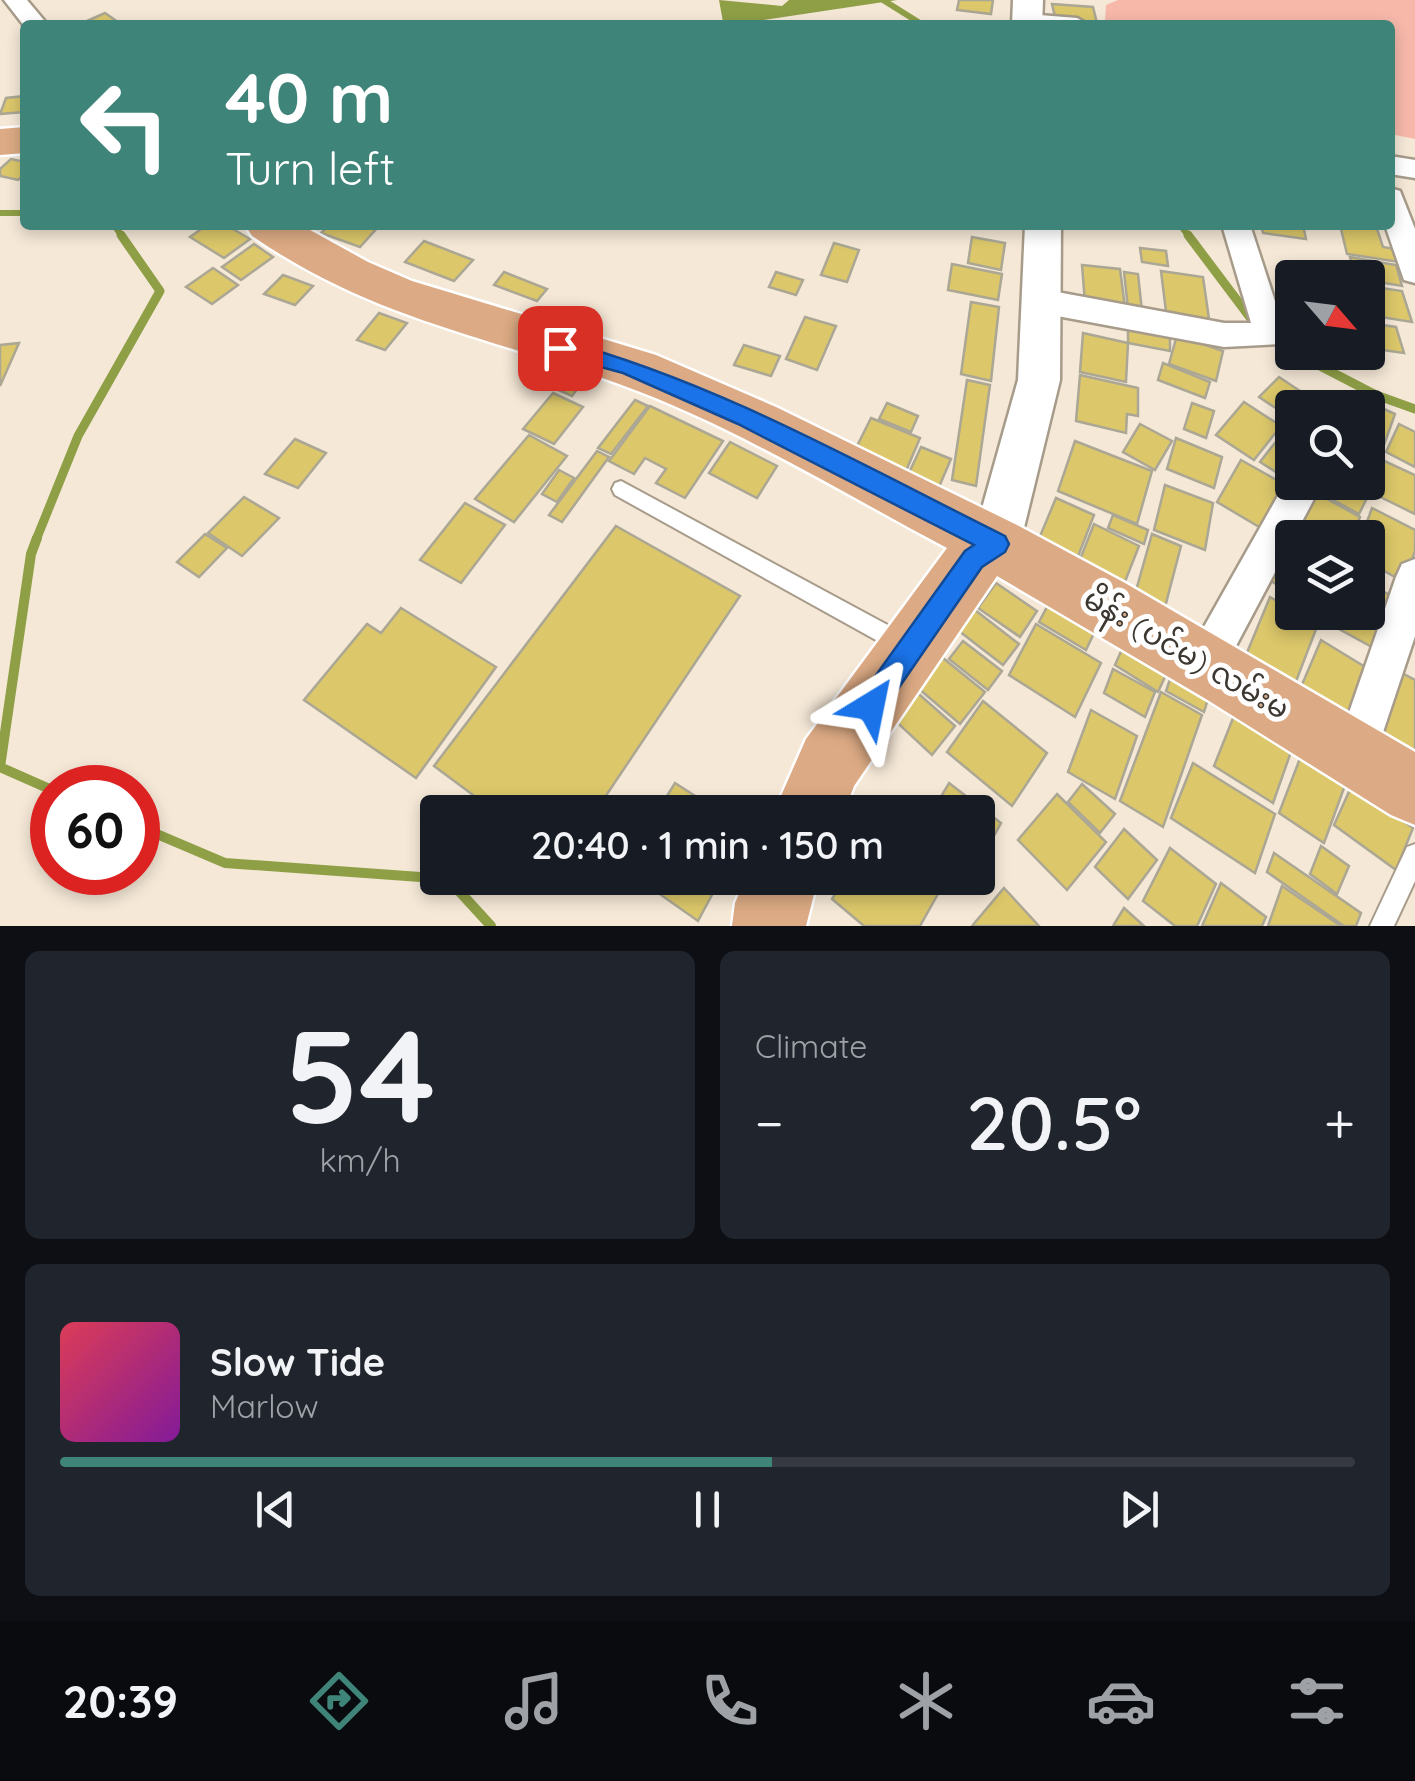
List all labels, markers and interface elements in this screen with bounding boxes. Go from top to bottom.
text: 40 m [225,53,393,141]
icon: left [60,60,190,190]
text: Turn left [225,140,395,196]
north arrow [1275,260,1385,370]
map controls [1275,260,1385,630]
pin [518,306,603,391]
icon: arrive [533,321,588,376]
button: search [1275,390,1385,500]
button: layers [1275,520,1385,630]
street label: မိန်း (ပင်မ) လမ်းမ [1074,577,1298,733]
position arrow [819,654,923,758]
speed limit sign: 60 [30,765,160,895]
text: 20:40 · 1 min · 150 m [531,821,884,869]
text: 54 [284,993,436,1156]
text: Climate [755,1026,867,1066]
text: 20.5° [966,1075,1141,1169]
text: − [755,1088,784,1157]
text: + [1324,1088,1355,1157]
text: km/h [319,1140,401,1180]
text: Slow Tide [210,1338,385,1386]
text: Marlow [210,1386,319,1426]
icon: previous [248,1482,303,1537]
icon: pause [680,1482,735,1537]
icon: next [1112,1482,1167,1537]
icon: directions [304,1666,374,1736]
icon: music [499,1666,569,1736]
icon: phone [695,1666,765,1736]
icon: climate [891,1666,961,1736]
icon: car [1086,1666,1156,1736]
icon: filters [1282,1666,1352,1736]
text: 20:39 [63,1673,178,1729]

